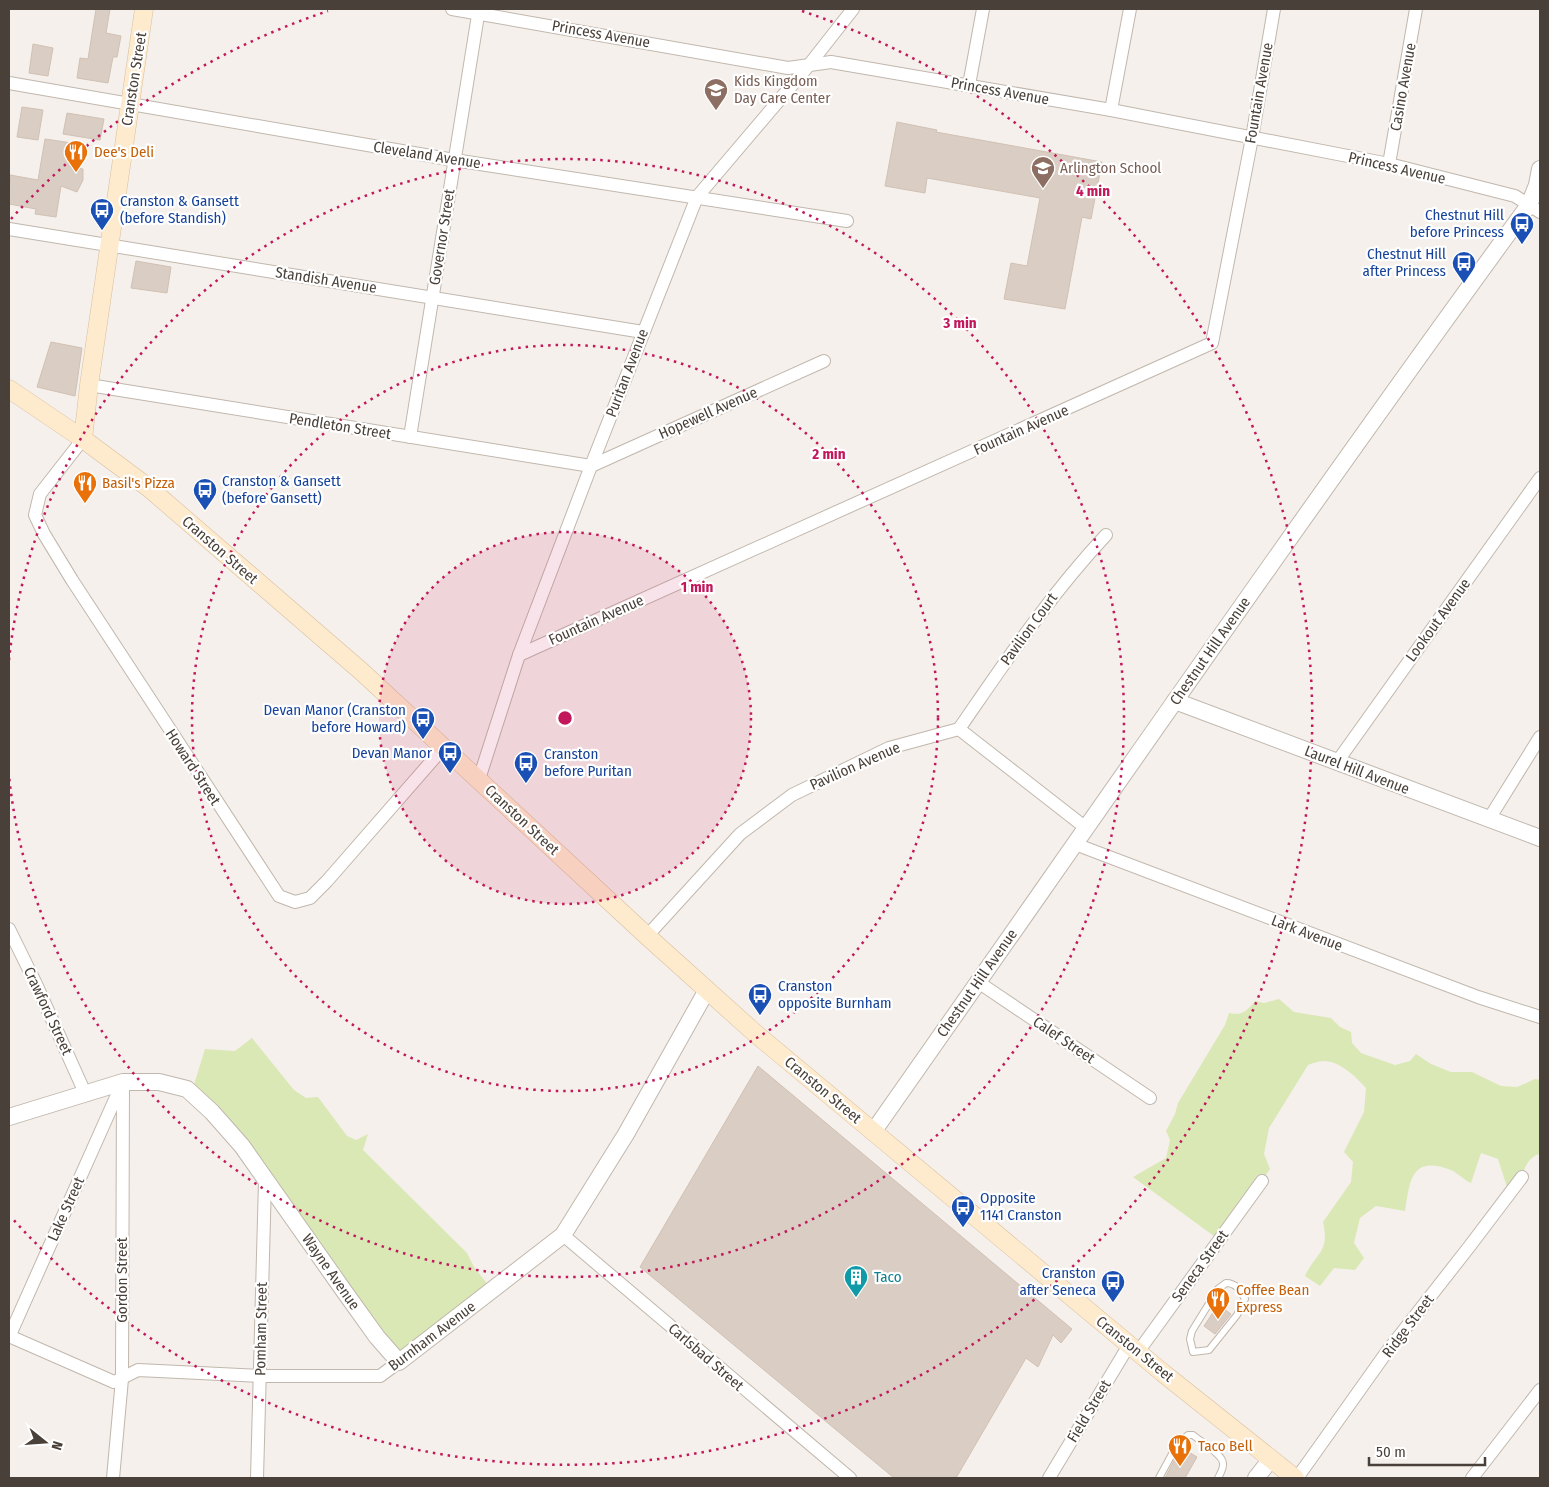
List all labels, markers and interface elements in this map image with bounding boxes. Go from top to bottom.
street label: Princess Avenue [551,17,651,51]
street label: Cranston Street [118,31,150,127]
street label: Fountain Avenue [1241,41,1277,145]
street label: Casino Avenue [1386,41,1420,133]
place label: Kids Kingdom Day Care Center [734,72,831,107]
street label: Princess Avenue [950,74,1050,108]
school or university icon: Kids Kingdom Day Care Center [703,77,729,111]
street label: Cleveland Avenue [372,138,482,172]
restaurant icon: Dee's Deli [63,139,89,173]
place label: Dee's Deli [94,143,154,161]
street label: Princess Avenue [1347,148,1447,188]
school or university icon: Arlington School [1030,155,1056,189]
place label: Arlington School [1060,159,1161,177]
text: 4 min [1076,182,1110,200]
street label: Governor Street [426,188,458,286]
place label: Cranston & Gansett (before Standish) [120,192,239,227]
bus stop icon: Cranston & Gansett (before Standish) [89,197,115,231]
place label: Chestnut Hill before Princess [1410,206,1504,241]
bus stop icon: Chestnut Hill before Princess [1509,211,1535,245]
place label: Chestnut Hill after Princess [1363,245,1446,280]
bus stop icon: Chestnut Hill after Princess [1451,250,1477,284]
street label: Standish Avenue [274,263,378,297]
text: 3 min [942,314,977,332]
street label: Puritan Avenue [602,326,652,420]
street label: Hopewell Avenue [656,383,760,443]
street label: Fountain Avenue [971,401,1071,459]
street label: Pendleton Street [288,409,392,443]
text: 2 min [811,445,846,463]
restaurant icon: Basil's Pizza [72,470,98,504]
place label: Cranston & Gansett (before Gansett) [222,472,341,507]
place label: Basil's Pizza [102,474,175,492]
bus stop icon: Cranston & Gansett (before Gansett) [192,477,218,511]
street label: Cranston Street [178,512,262,588]
street label: Lookout Avenue [1402,575,1474,665]
text: 1 min [681,578,713,596]
street label: Pavilion Court [997,589,1061,669]
street label: Fountain Avenue [546,591,646,649]
street label: Chestnut Hill Avenue [1166,594,1254,708]
place label: Devan Manor (Cranston before Howard) [263,701,406,736]
bus stop icon: Devan Manor (Cranston before Howard) [410,706,436,740]
centre of rings [556,709,574,727]
street label: Howard Street [162,726,224,809]
street label: Pavilion Avenue [807,738,903,794]
bus stop icon: Devan Manor [437,740,463,774]
street label: Laurel Hill Avenue [1302,742,1412,798]
place label: Devan Manor [352,744,433,762]
place label: Cranston before Puritan [544,745,632,780]
bus stop icon: Cranston before Puritan [513,750,539,784]
street label: Cranston Street [481,781,563,859]
street label: Lark Avenue [1269,911,1345,955]
street label: Chestnut Hill Avenue [933,926,1021,1040]
street label: Crawford Street [20,964,76,1058]
place label: Cranston opposite Burnham [778,977,892,1012]
bus stop icon: Cranston opposite Burnham [747,982,773,1016]
street label: Calef Street [1030,1013,1099,1067]
street label: Cranston Street [781,1053,865,1127]
street label: Lake Street [44,1174,88,1244]
place label: Opposite 1141 Cranston [980,1189,1062,1224]
bus stop icon: Opposite 1141 Cranston [950,1194,976,1228]
street label: Seneca Street [1168,1227,1232,1305]
street label: Wayne Avenue [298,1231,364,1313]
street label: Gordon Street [113,1237,131,1323]
building icon: Taco [843,1264,869,1298]
place label: Cranston after Seneca [1019,1264,1096,1299]
place label: Taco [874,1268,902,1286]
bus stop icon: Cranston after Seneca [1100,1269,1126,1303]
place label: Coffee Bean Express [1236,1281,1309,1316]
street label: Pomham Street [251,1282,271,1376]
restaurant icon: Coffee Bean Express [1205,1286,1231,1320]
street label: Ridge Street [1378,1291,1438,1361]
street label: Burnham Avenue [385,1297,479,1375]
street label: Cranston Street [1093,1312,1178,1386]
street label: Carlsbad Street [665,1319,747,1395]
street label: Field Street [1063,1376,1115,1445]
north arrow [20,1417,70,1467]
restaurant icon: Taco Bell [1167,1433,1193,1467]
scale bar [1369,1434,1485,1466]
place label: Taco Bell [1198,1437,1253,1455]
text: N [48,1439,66,1452]
text: 50 m [1376,1443,1406,1461]

